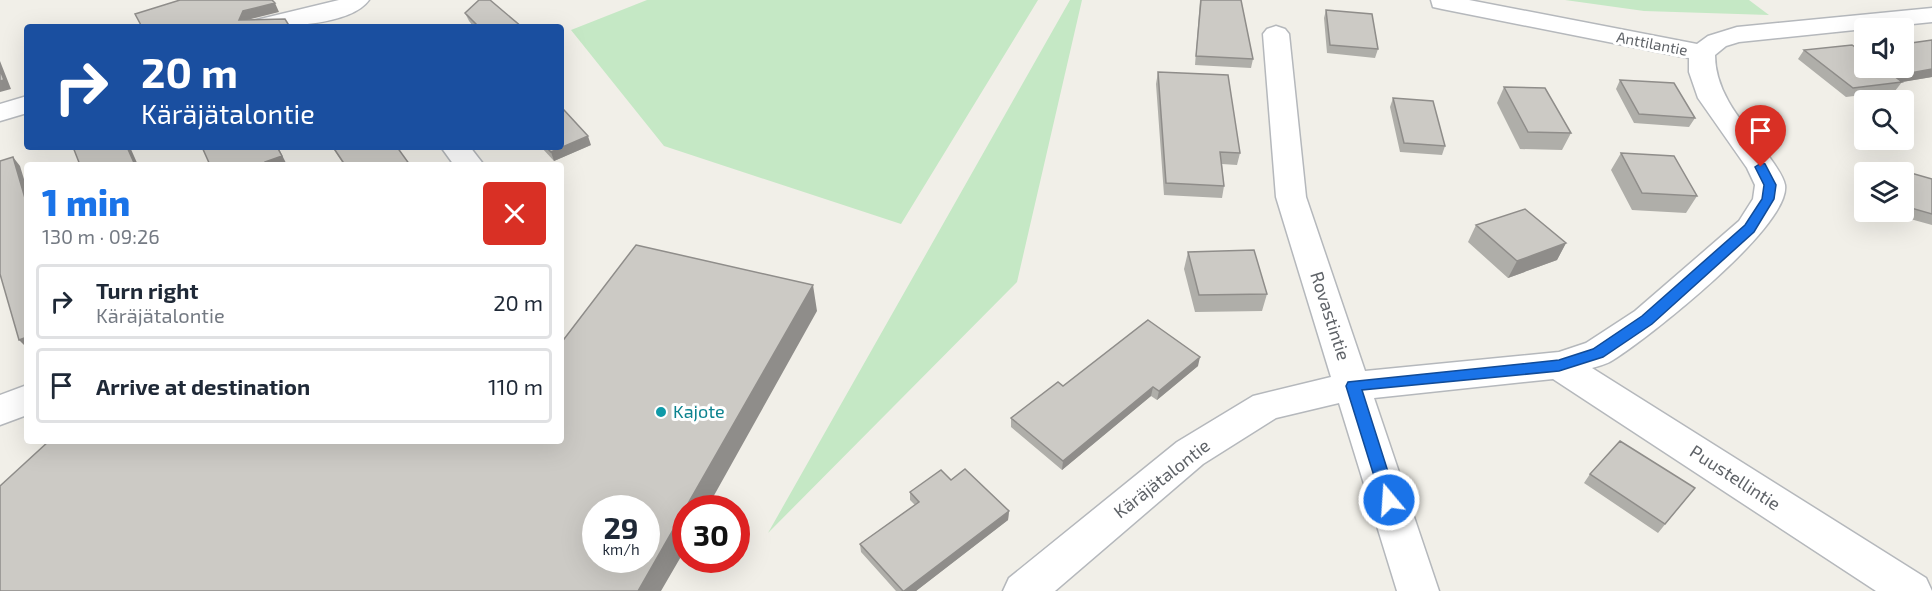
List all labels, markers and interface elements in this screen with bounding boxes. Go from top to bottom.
map controls [1854,18,1914,222]
button: sound [1854,18,1914,78]
street label: Anttilantie [1615,27,1689,59]
text: 20 m [141,46,238,96]
icon: right [42,48,120,126]
button: search [1854,90,1914,150]
text: Käräjätalontie [141,97,315,129]
pin [1735,105,1786,167]
icon: arrive [1744,114,1777,147]
button: layers [1854,162,1914,222]
text: 1 min [42,180,130,223]
button: close [483,182,546,245]
text: 130 m · 09:26 [42,224,160,248]
street label: Rovastintie [1306,268,1356,363]
text: Turn right [96,277,198,303]
icon: right [45,285,78,318]
text: 20 m [493,289,543,315]
text: Käräjätalontie [96,303,225,327]
icon: arrive [45,369,78,402]
text: Arrive at destination [96,373,310,399]
text: 110 m [488,373,543,399]
place label: Kajote [673,400,725,422]
marker: Kajote [654,405,668,419]
street label: Käräjätalontie [1109,434,1214,523]
street label: Puustellintie [1686,440,1785,515]
position arrow [1357,468,1421,532]
speed limit sign: 30 [672,495,750,573]
text: 29 [603,509,639,545]
text: km/h [602,540,640,558]

